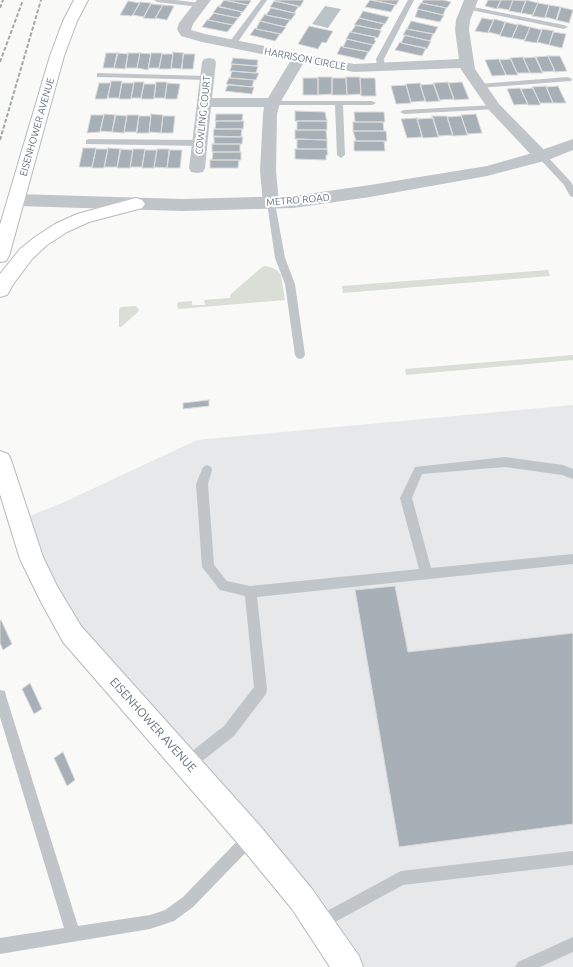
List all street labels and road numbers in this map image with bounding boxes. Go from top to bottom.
street label: HARRISON CIRCLE [263,45,347,73]
street label: COWLING COURT [193,75,213,155]
street label: EISENHOWER AVENUE [17,76,57,178]
street label: METRO ROAD [266,191,330,209]
street label: EISENHOWER AVENUE [107,675,199,775]

